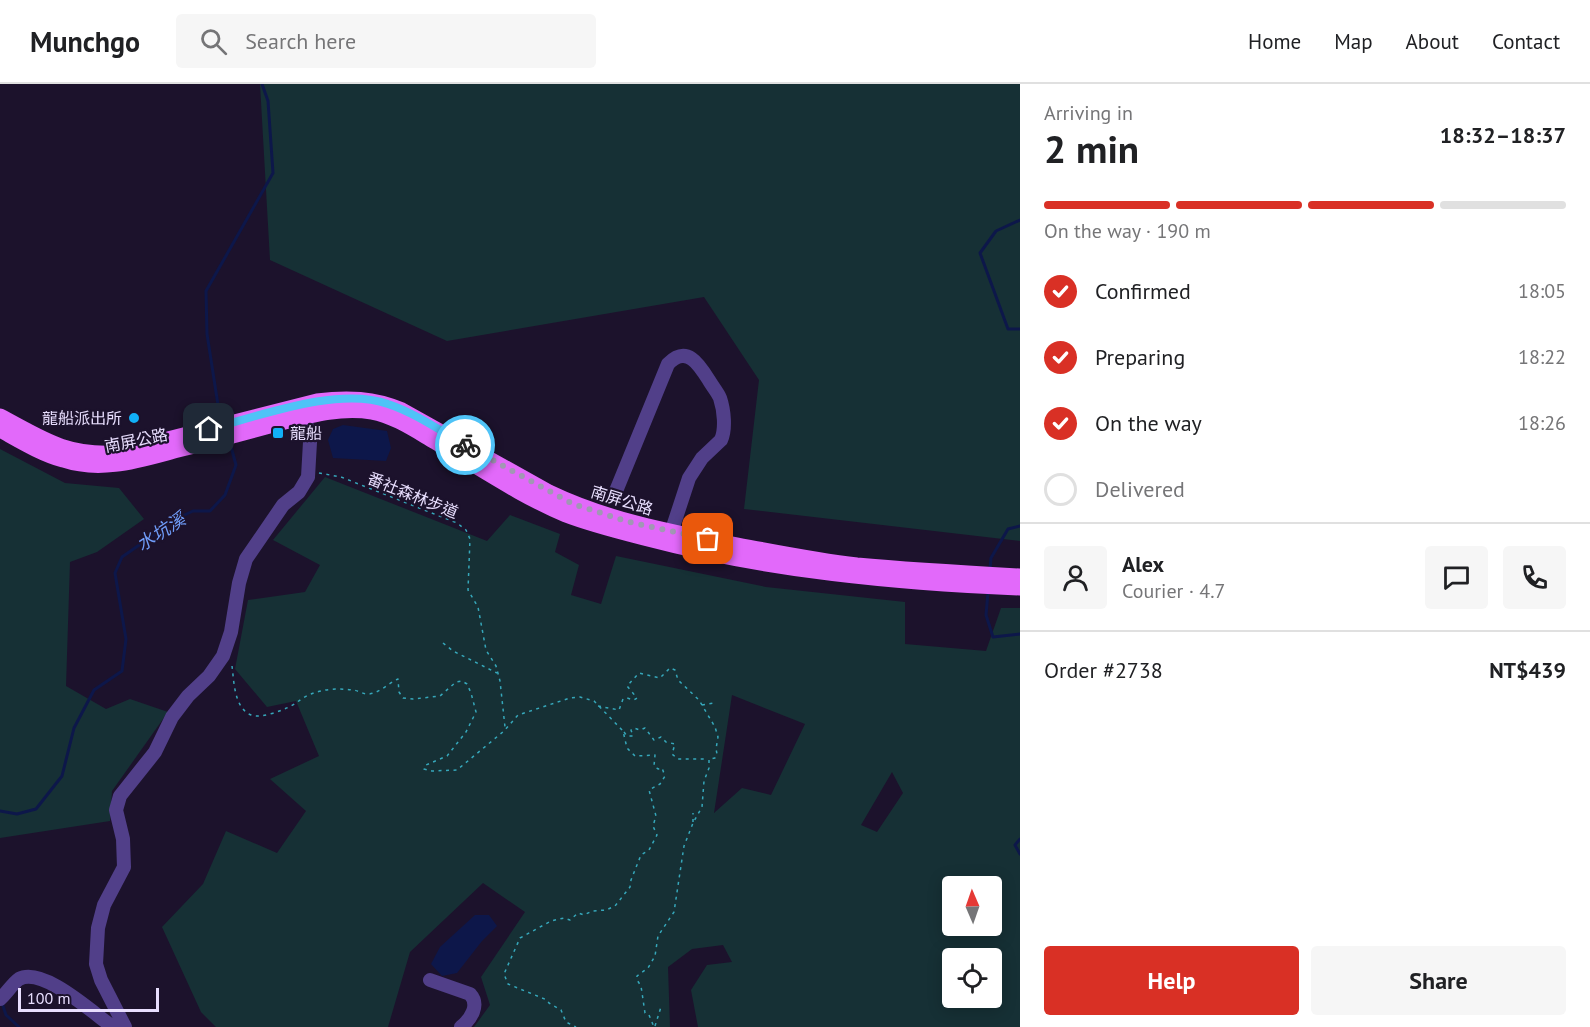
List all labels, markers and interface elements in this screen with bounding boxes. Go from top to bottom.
search box [176,14,596,68]
text: Munchgo [30,23,140,60]
icon: search [197,25,230,58]
text: Search here [245,27,356,55]
text: Home [1248,28,1301,55]
text: Map [1334,28,1373,55]
text: About [1406,28,1459,55]
text: Contact [1492,28,1560,55]
text: Arriving in [1044,100,1133,126]
text: 18:32–18:37 [1440,121,1566,149]
text: 2 min [1044,123,1139,174]
text: On the way · 190 m [1044,218,1211,244]
icon: check [1044,275,1077,308]
text: Confirmed [1095,277,1191,305]
text: 18:05 [1518,278,1566,304]
icon: check [1044,341,1077,374]
text: Preparing [1095,343,1185,371]
text: 18:22 [1518,344,1566,370]
pin [183,403,234,454]
icon: check [1044,407,1077,440]
place label: 龍船派出所 [42,408,122,428]
text: On the way [1095,409,1202,437]
text: 18:26 [1518,410,1566,436]
marker: 龍船派出所 [127,411,141,425]
icon: home [192,412,225,445]
courier [435,415,495,475]
place label: 龍船 [290,423,322,443]
street label: 南屏公路 [103,424,169,456]
marker: 龍船 [271,426,285,440]
icon: bike [449,429,482,462]
street label: 番社森林步道 [365,468,461,522]
text: Delivered [1095,475,1185,503]
street label: 南屏公路 [588,481,656,519]
water label: 水坑溪 [132,506,192,556]
pin [682,513,733,564]
icon: bag [691,522,724,555]
button: person [1044,546,1107,609]
button: chat [1425,546,1488,609]
button: phone [1503,546,1566,609]
text: Alex [1122,550,1164,578]
text: Courier · 4.7 [1122,578,1225,604]
text: Order #2738 [1044,656,1163,684]
text: NT$439 [1489,656,1566,684]
north arrow [942,876,1002,936]
map controls [942,876,1002,1008]
button: Help [1044,946,1299,1015]
button: Share [1311,946,1566,1015]
button: locate [942,948,1002,1008]
scale bar [18,985,159,1012]
text: 100 m [27,988,70,1008]

